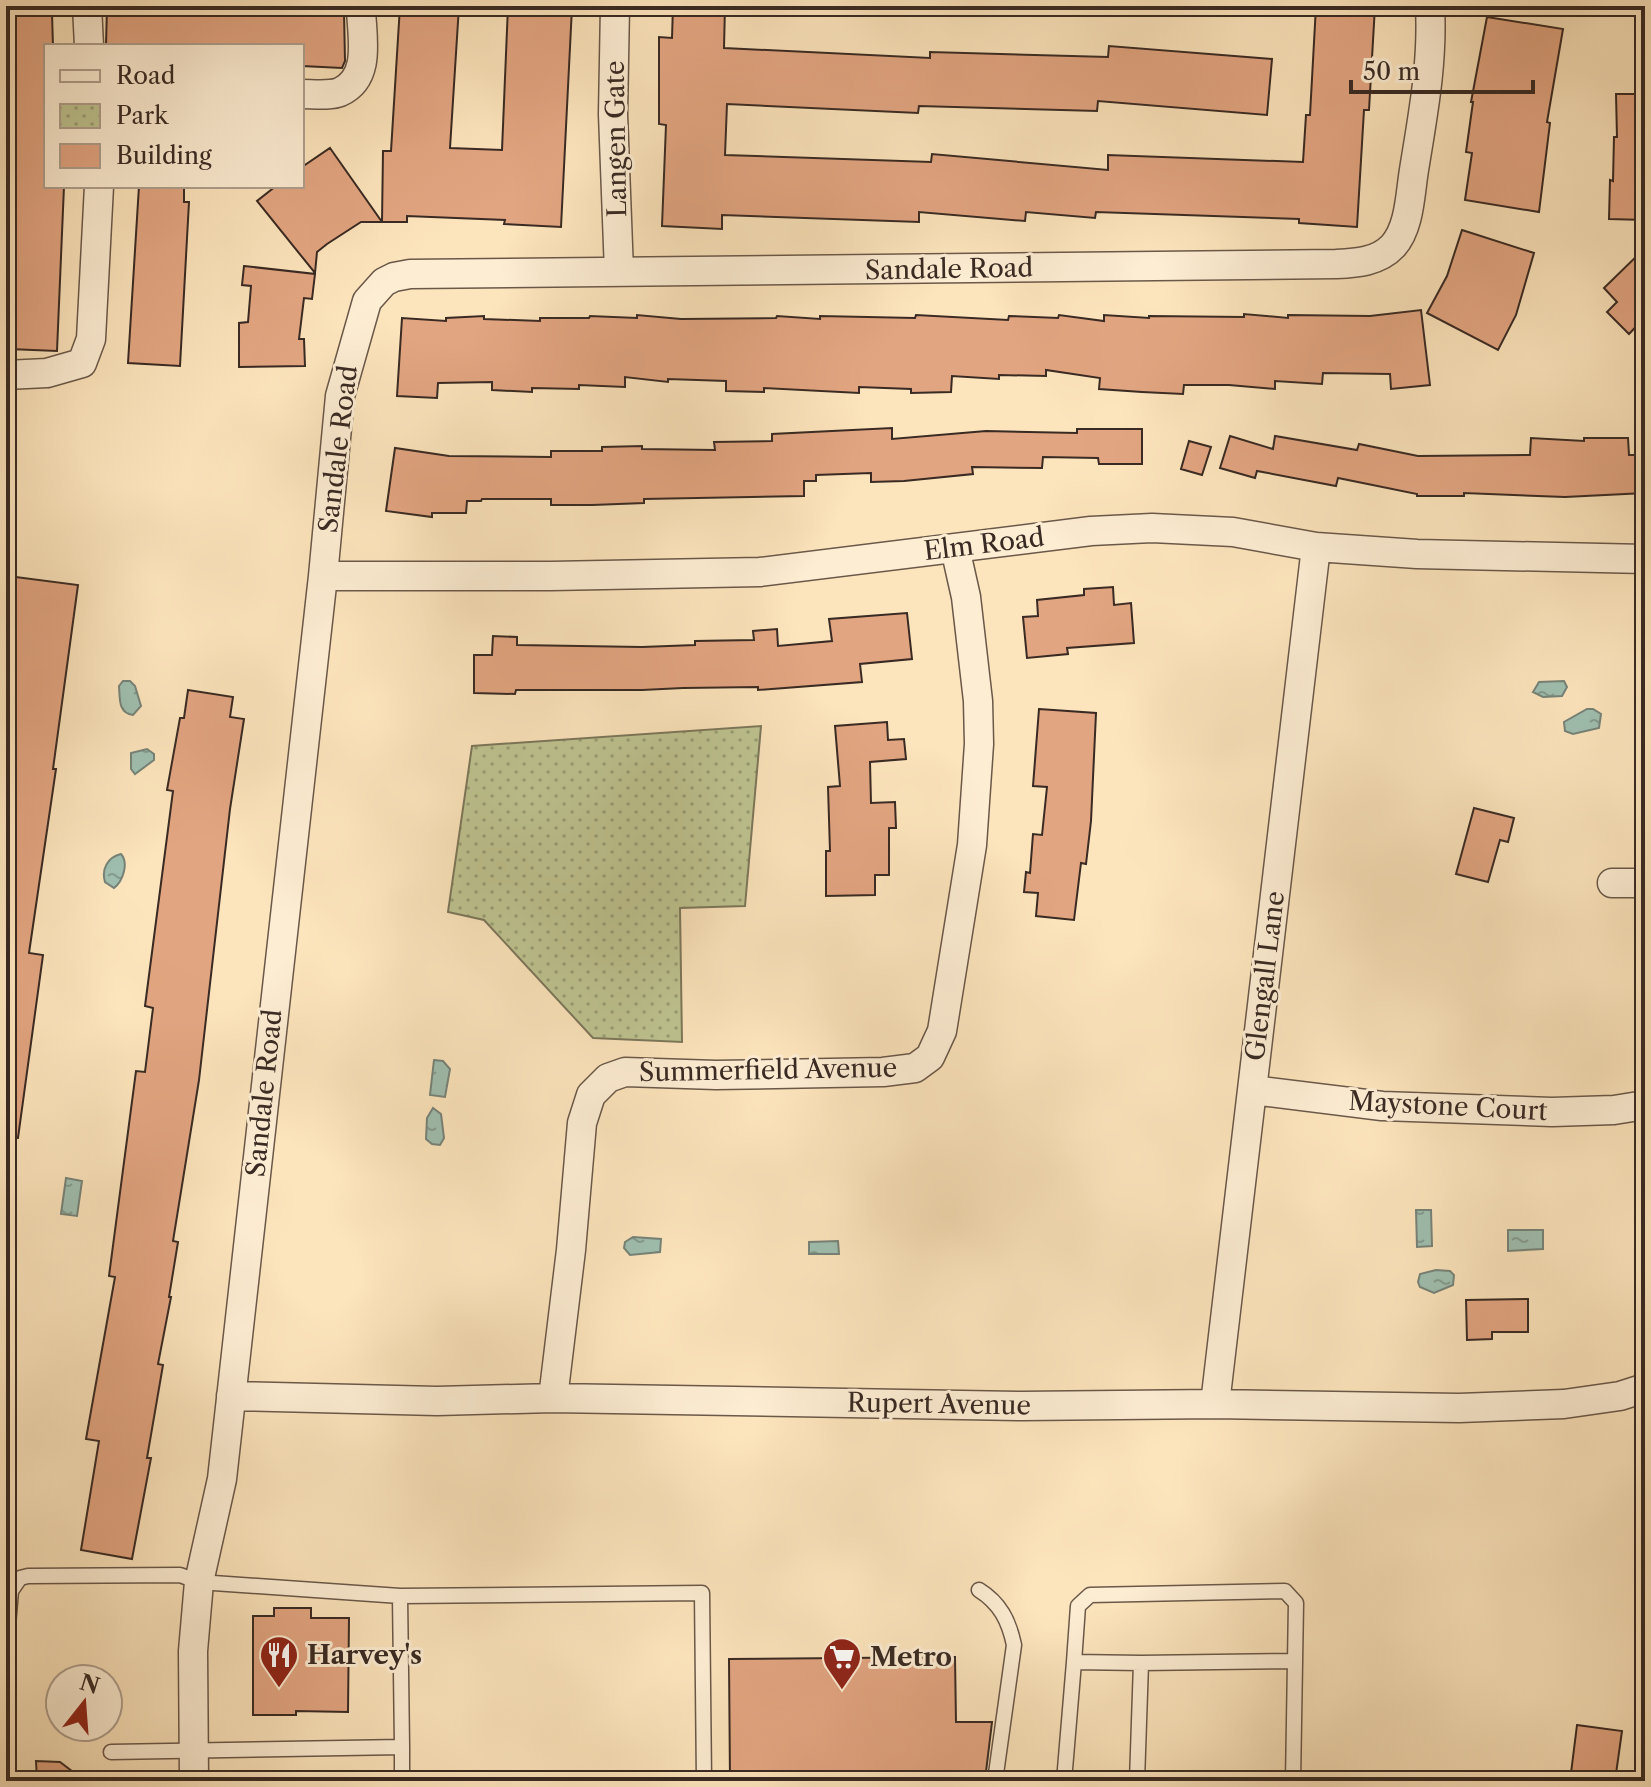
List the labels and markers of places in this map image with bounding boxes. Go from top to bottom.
restaurant icon: Harvey's [258,1634,300,1689]
supermarket icon: Metro [821,1636,863,1691]
place label: Harvey's [307,1639,422,1671]
place label: Metro [870,1641,952,1673]

